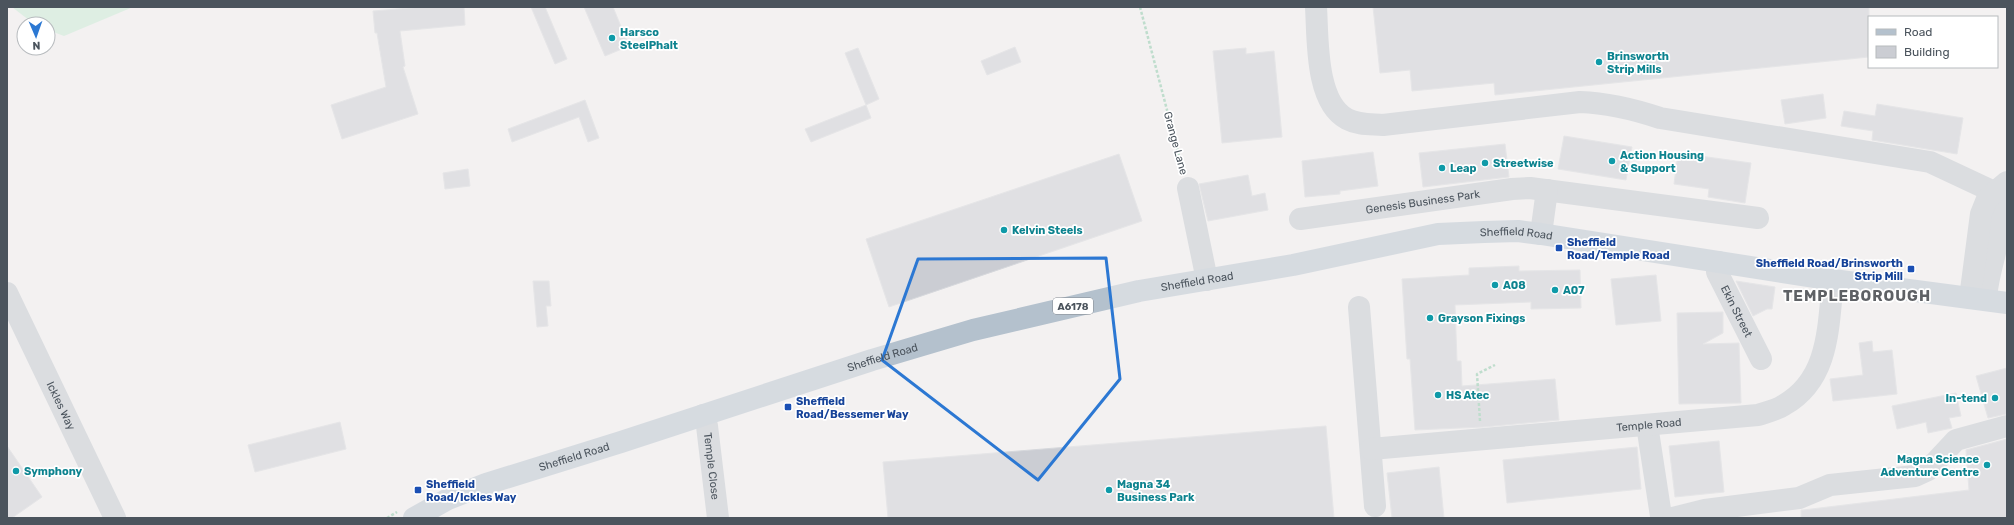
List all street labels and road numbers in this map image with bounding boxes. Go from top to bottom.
street label: Grange Lane [1161,110,1190,176]
street label: Genesis Business Park [1365,188,1481,217]
street label: Sheffield Road [1479,225,1554,243]
street label: Sheffield Road [1160,269,1234,294]
street label: Ekin Street [1718,283,1755,340]
road number: A6178 [1053,298,1093,314]
street label: Sheffield Road [846,341,919,375]
street label: Ickles Way [43,379,78,432]
street label: Temple Road [1616,416,1682,434]
street label: Temple Close [701,432,722,500]
street label: Sheffield Road [537,440,611,474]

